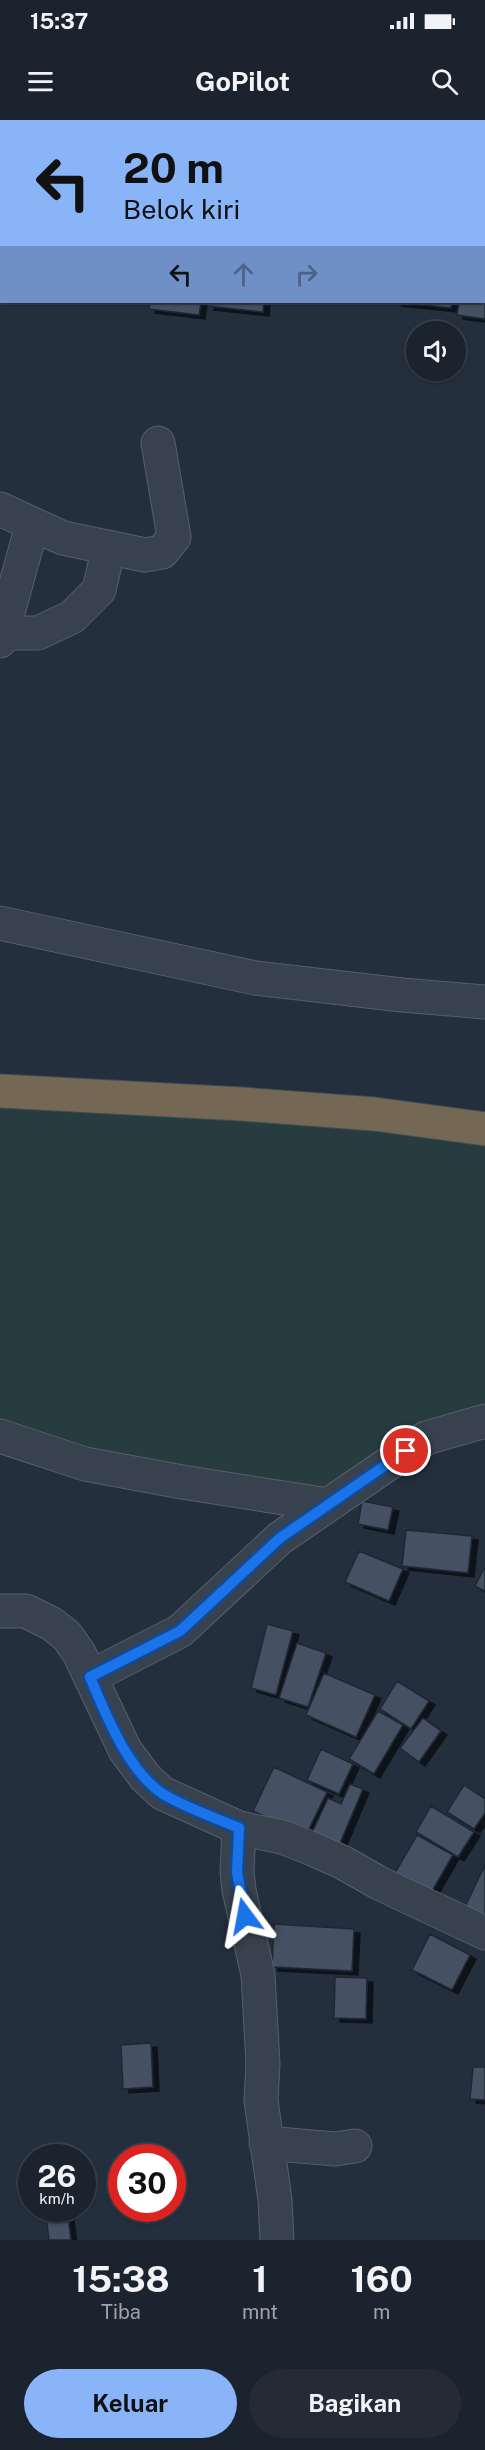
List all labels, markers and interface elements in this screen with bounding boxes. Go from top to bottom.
text: 15:37 [30,8,88,34]
icon: menu [24,65,57,98]
text: GoPilot [195,65,290,97]
icon: search [428,65,461,98]
text: 20 m [123,143,224,192]
icon: left [24,144,102,222]
text: Belok kiri [123,193,240,225]
icon: left [164,258,197,291]
icon: ahead [227,258,260,291]
icon: right [290,258,323,291]
map controls [406,321,466,381]
button: sound [406,321,466,381]
pin [380,1425,431,1476]
icon: arrive [389,1434,422,1467]
position arrow [213,1884,277,1948]
speed limit sign: 30 [108,2144,186,2222]
text: 26 [38,2158,76,2194]
text: km/h [39,2190,75,2207]
text: 15:38 [72,2258,170,2300]
text: 1 [252,2258,268,2300]
text: 160 [350,2258,413,2300]
text: Tiba [101,2300,141,2324]
text: mnt [242,2300,278,2324]
text: m [373,2300,390,2324]
button: Keluar [24,2369,237,2438]
button: Bagikan [249,2369,461,2438]

